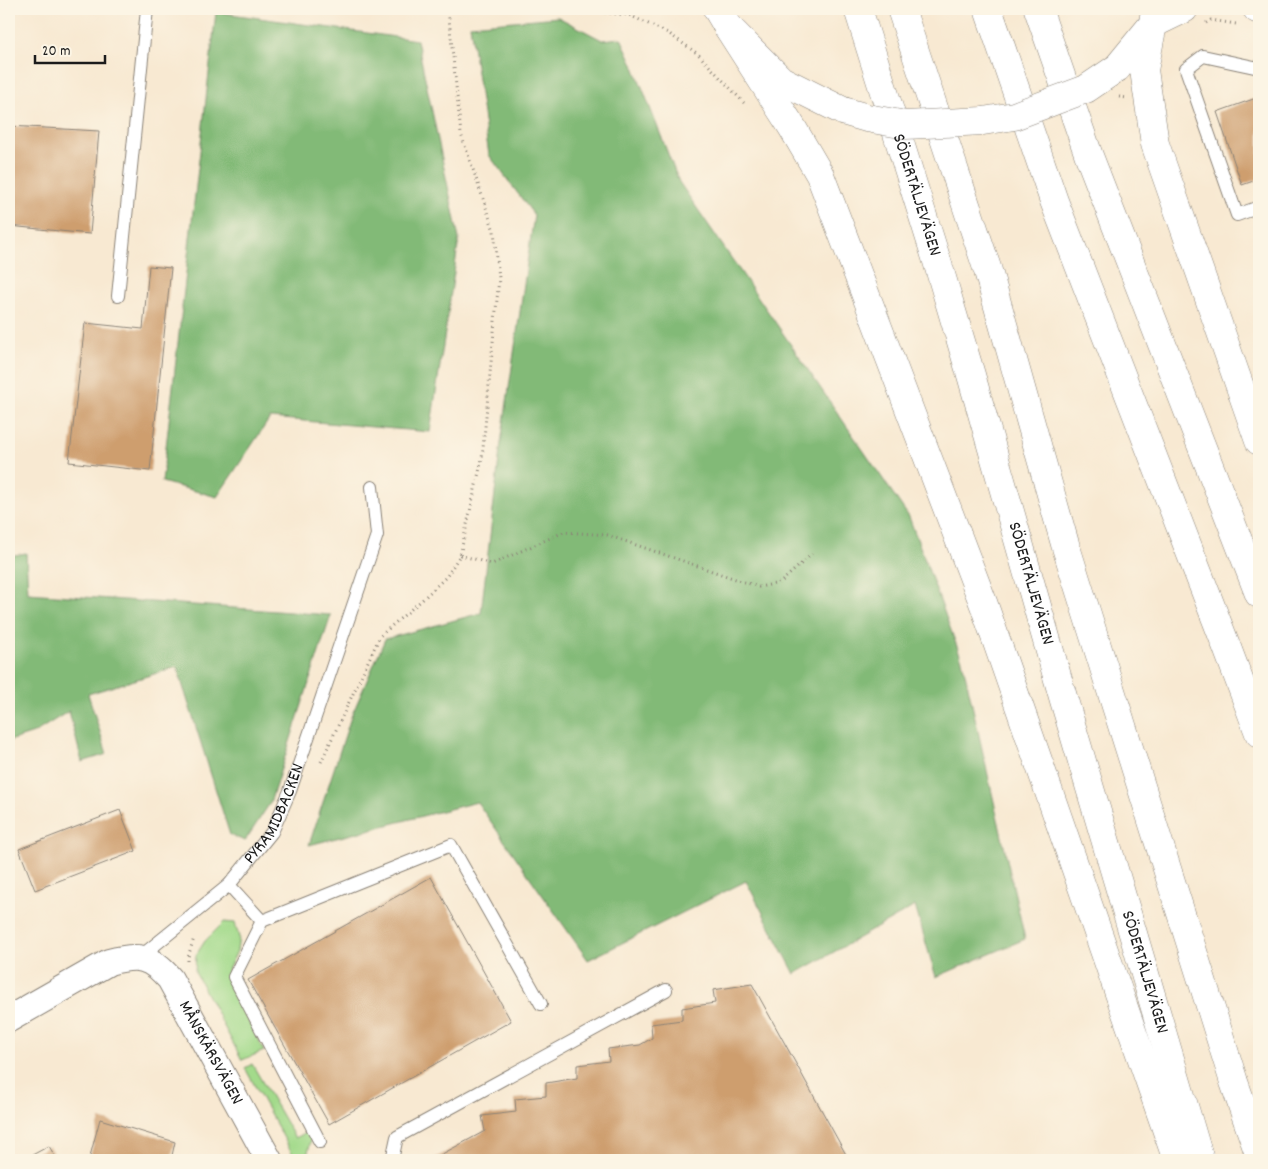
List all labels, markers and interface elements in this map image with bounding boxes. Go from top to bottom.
scale bar [35,32,105,64]
text: 20 m [42,41,70,63]
street label: SÖDERTÄLJEVÄGEN [885,131,947,259]
street label: SÖDERTÄLJEVÄGEN [1001,519,1060,648]
street label: PYRAMIDBACKEN [238,760,311,870]
street label: SÖDERTÄLJEVÄGEN [1114,908,1174,1037]
street label: MÅNSKÄRSVÄGEN [172,996,249,1109]

